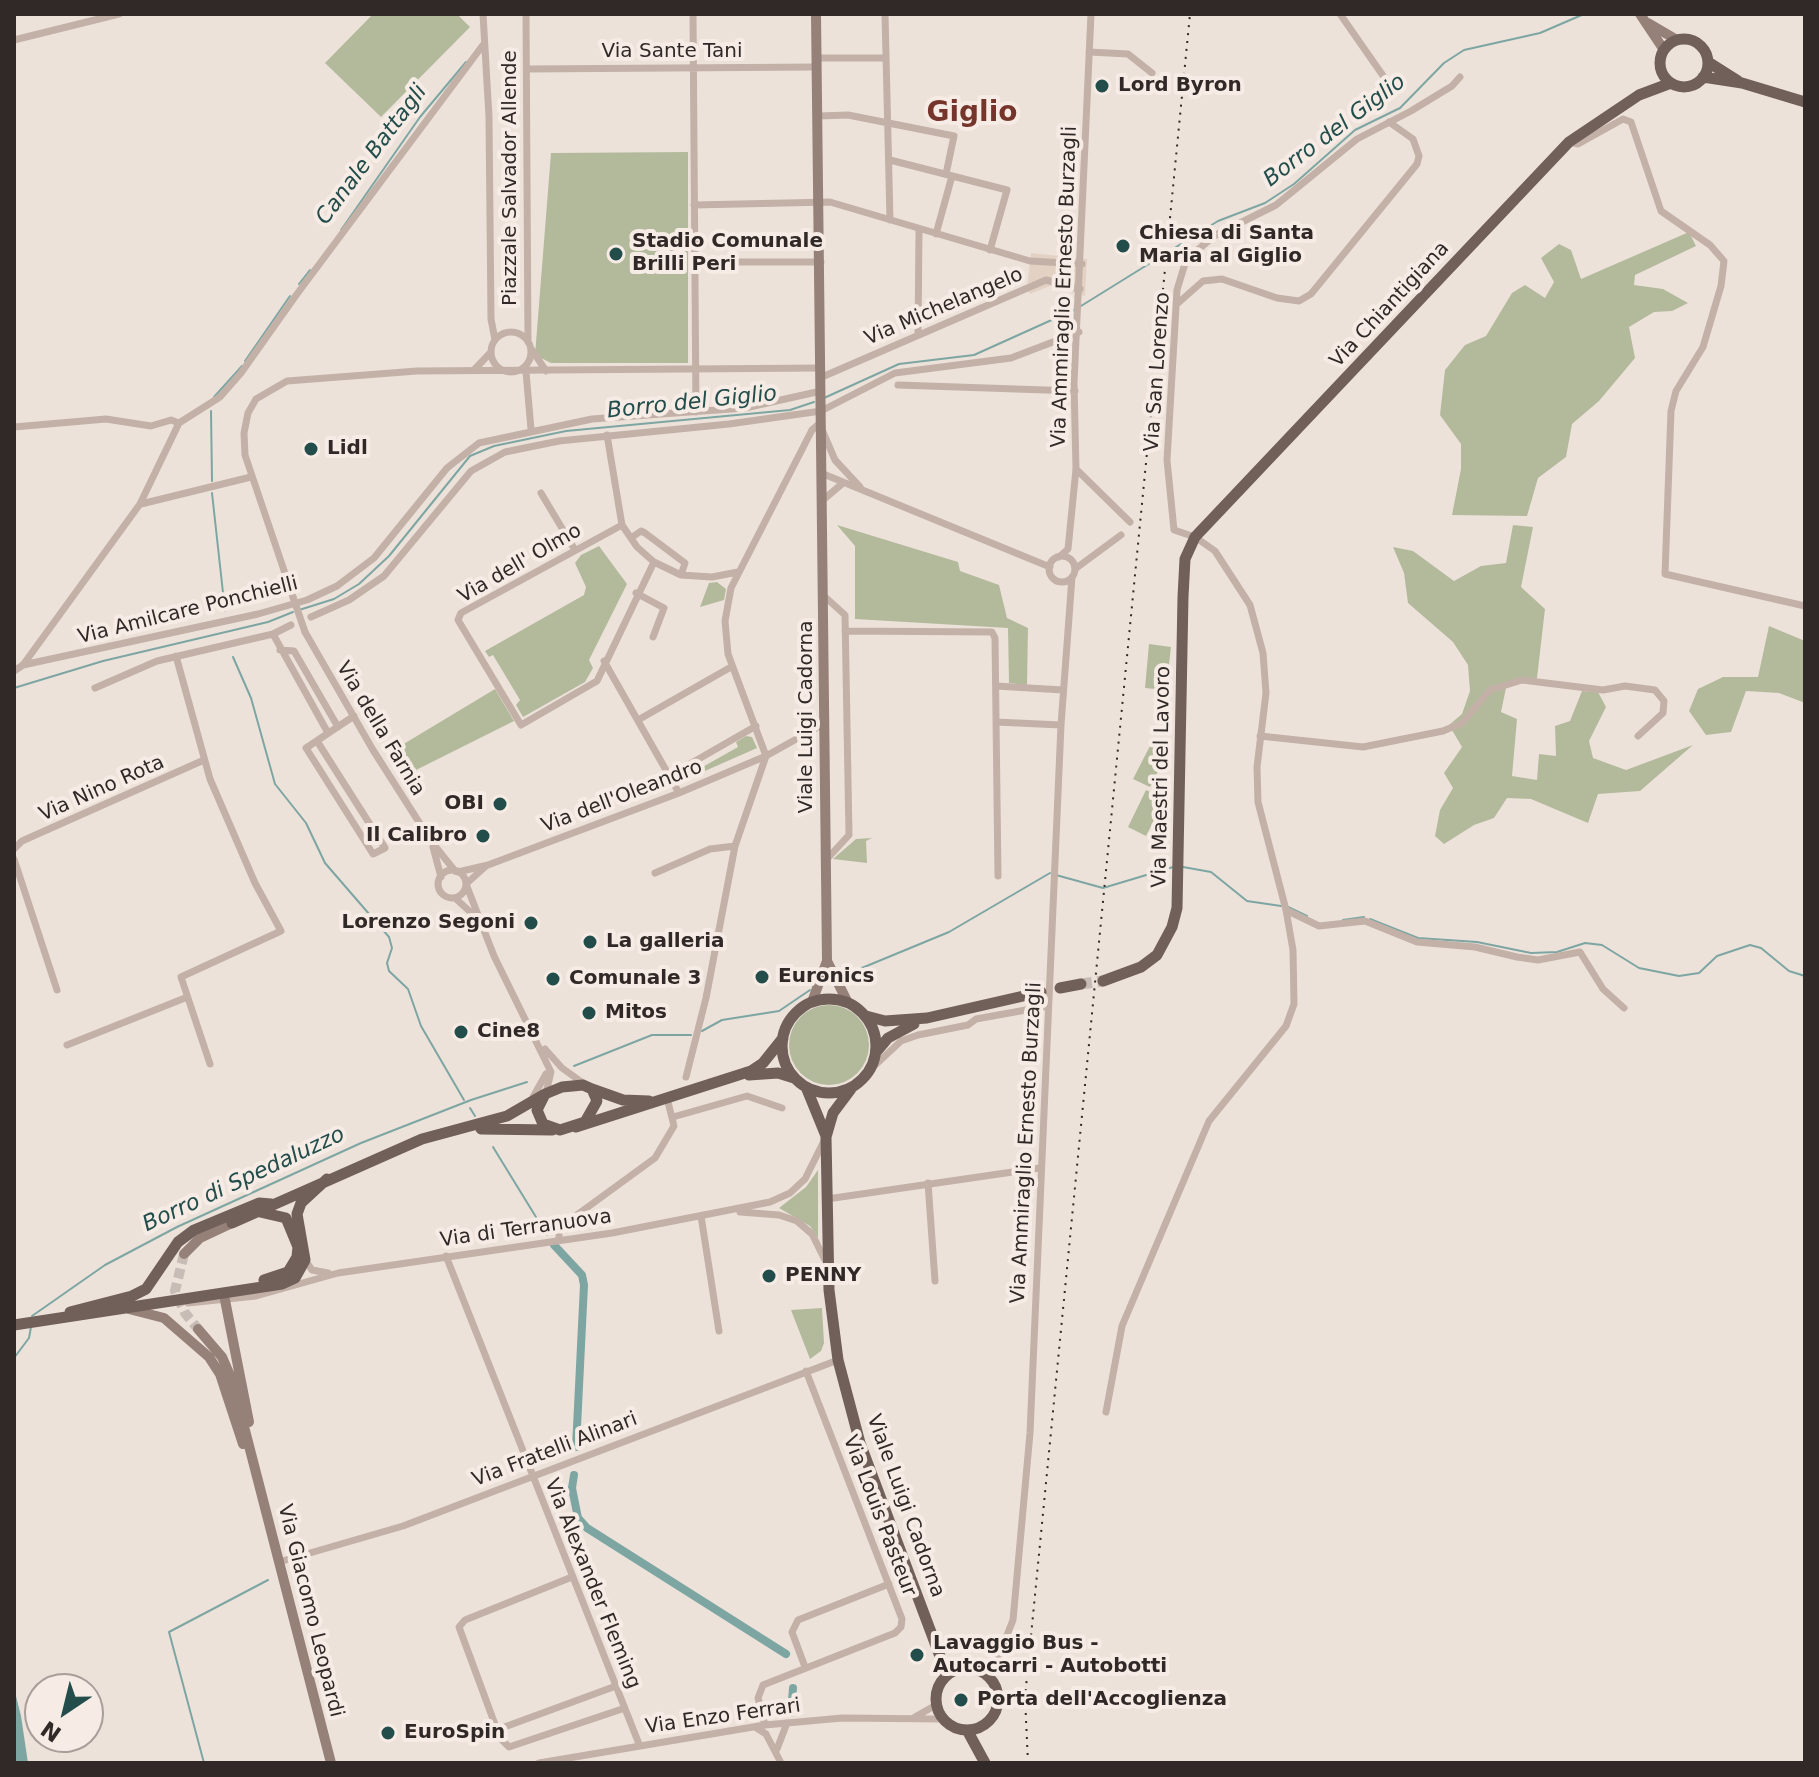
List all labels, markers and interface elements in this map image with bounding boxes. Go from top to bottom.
street label: Via Sante Tani [602,40,742,64]
street label: Piazzale Salvador Allende [499,50,523,306]
water label: Borro del Giglio [1259,69,1411,193]
place label: Lord Byron [1118,74,1242,98]
marker: Lord Byron [1093,77,1111,95]
water label: Canale Battagli [311,80,433,230]
district label: Giglio [926,97,1018,131]
street label: Via Ammiraglio Ernesto Burzagli [1047,126,1083,448]
place label: Chiesa di Santa Maria al Giglio [1139,222,1314,269]
place label: Stadio Comunale Brilli Peri [632,230,823,277]
marker: Chiesa di Santa Maria al Giglio [1114,237,1132,255]
street label: Via Chiantigiana [1326,237,1454,373]
marker: Stadio Comunale Brilli Peri [607,245,625,263]
street label: Via Michelangelo [861,263,1027,351]
street label: Via San Lorenzo [1140,291,1176,453]
water label: Borro del Giglio [606,381,778,425]
place label: Lidl [327,437,368,461]
marker: Lidl [302,440,320,458]
street label: Via dell' Olmo [454,519,586,609]
street label: Via Amilcare Ponchielli [76,572,300,650]
street label: Viale Luigi Cadorna [795,621,819,813]
street label: Via della Farnia [330,657,430,801]
street label: Via Maestri del Lavoro [1148,666,1176,888]
street label: Via Nino Rota [36,751,168,827]
street label: Via dell'Oleandro [538,755,706,839]
place label: OBI [444,792,484,816]
marker: OBI [491,795,509,813]
place label: Il Calibro [366,824,467,848]
marker: Il Calibro [474,827,492,845]
place label: Lorenzo Segoni [341,911,515,935]
marker: Lorenzo Segoni [522,914,540,932]
place label: La galleria [606,930,725,954]
marker: La galleria [581,933,599,951]
place label: Euronics [778,965,874,989]
place label: Comunale 3 [569,967,702,991]
marker: Euronics [753,968,771,986]
marker: Comunale 3 [544,970,562,988]
street label: Via Ammiraglio Ernesto Burzagli [1007,982,1047,1304]
place label: Mitos [605,1001,667,1025]
marker: Mitos [580,1004,598,1022]
place label: Cine8 [477,1020,540,1044]
marker: Cine8 [452,1023,470,1041]
water label: Borro di Spedaluzzo [139,1122,349,1238]
street label: Via di Terranuova [439,1205,613,1253]
place label: PENNY [785,1264,861,1288]
marker: PENNY [760,1267,778,1285]
street label: Via Fratelli Alinari [469,1408,641,1492]
street label: Viale Luigi Cadorna [861,1411,949,1601]
street label: Via Louis Pasteur [837,1432,921,1600]
street label: Via Alexander Fleming [539,1475,645,1693]
street label: Via Giacomo Leopardi [272,1502,348,1720]
place label: Lavaggio Bus - Autocarri - Autobotti [933,1632,1167,1679]
marker: Lavaggio Bus - Autocarri - Autobotti [908,1646,926,1664]
north arrow [24,1673,104,1753]
place label: Porta dell'Accoglienza [977,1688,1227,1712]
marker: Porta dell'Accoglienza [952,1691,970,1709]
street label: Via Enzo Ferrari [644,1694,802,1740]
text: N [36,1716,66,1747]
place label: EuroSpin [404,1721,505,1745]
marker: EuroSpin [379,1724,397,1742]

